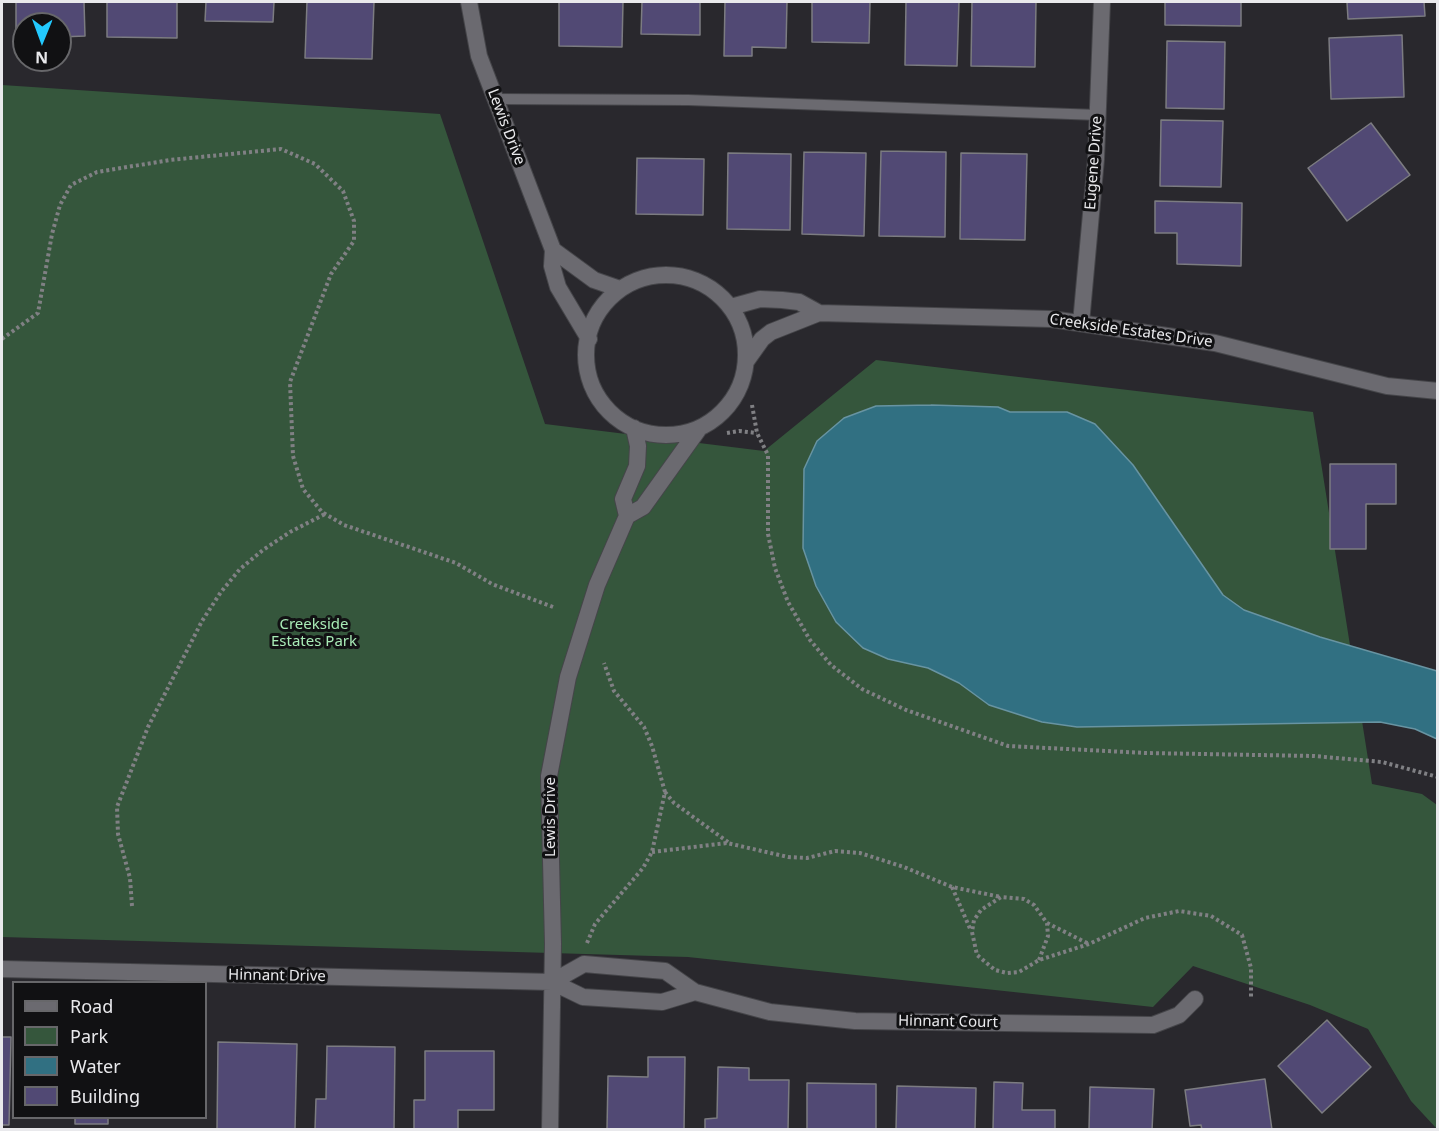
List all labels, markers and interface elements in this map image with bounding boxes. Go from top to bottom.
north arrow [12,12,72,72]
text: N [35,47,48,69]
street label: Lewis Drive [483,86,529,168]
street label: Eugene Drive [1082,115,1106,211]
street label: Creekside Estates Drive [1048,311,1214,351]
park label: Creekside Estates Park [271,616,357,651]
street label: Lewis Drive [542,777,560,857]
street label: Hinnant Drive [228,966,326,986]
legend [12,981,207,1119]
text: Road [70,994,113,1018]
street label: Hinnant Court [898,1012,998,1032]
text: Park [70,1024,108,1048]
text: Water [70,1054,121,1078]
text: Building [70,1084,140,1108]

